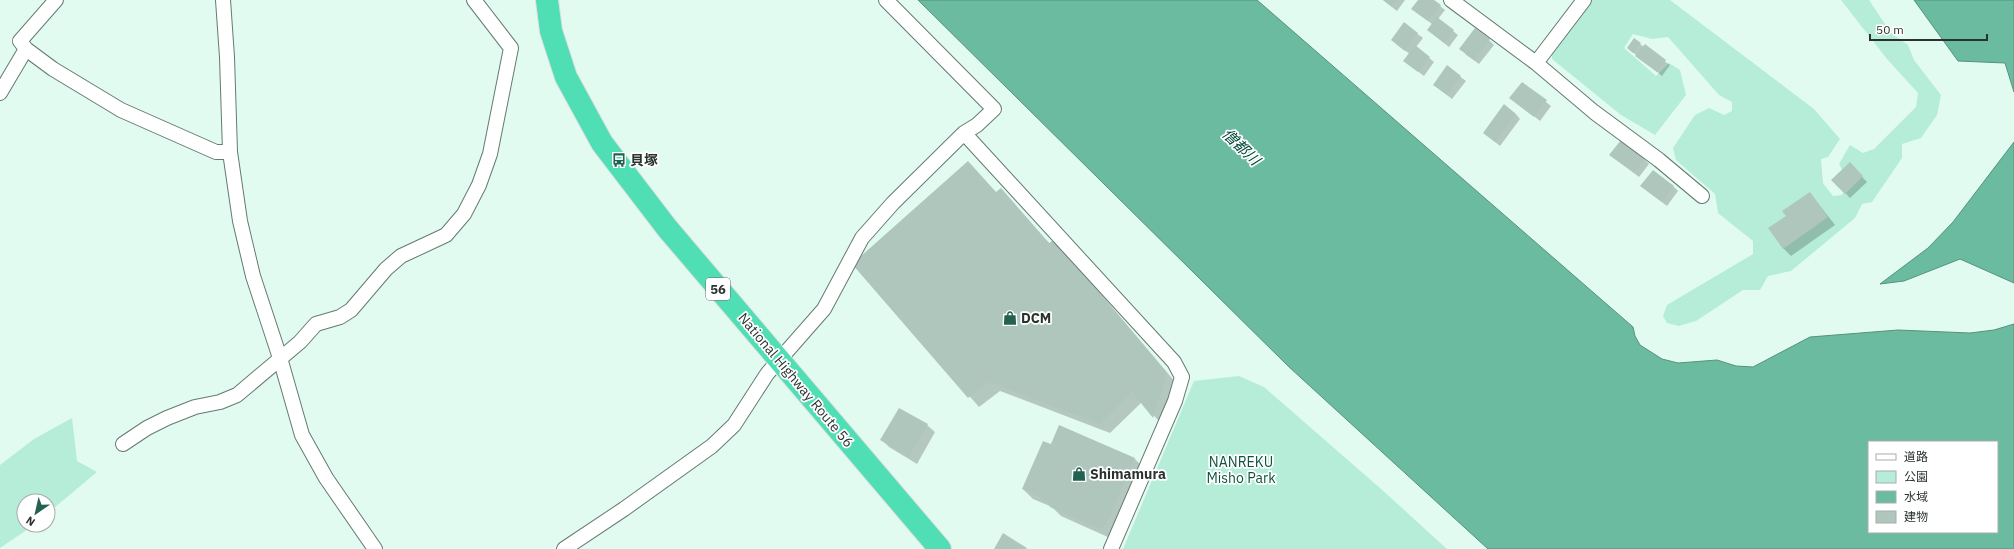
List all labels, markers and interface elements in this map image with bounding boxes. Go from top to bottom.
scale bar [1870,16,1987,42]
text: 50 m [1876,22,1904,37]
water label: 僧都川 [1219,124,1266,170]
place label: 貝塚 [630,151,658,169]
bus stop icon: 貝塚 [611,152,627,168]
road number: 56 [706,278,730,300]
street label: National Highway Route 56 [734,309,858,451]
place label: DCM [1021,309,1051,327]
shop icon: DCM [1002,310,1018,326]
legend [1868,441,1998,533]
text: 道路 [1904,449,1928,464]
park label: NANREKU Misho Park [1206,453,1276,487]
place label: Shimamura [1090,465,1166,483]
shop icon: Shimamura [1071,466,1087,482]
text: 公園 [1904,469,1928,484]
text: 水域 [1904,489,1928,504]
north arrow [16,493,56,533]
text: 建物 [1904,509,1928,524]
text: N [23,513,38,529]

